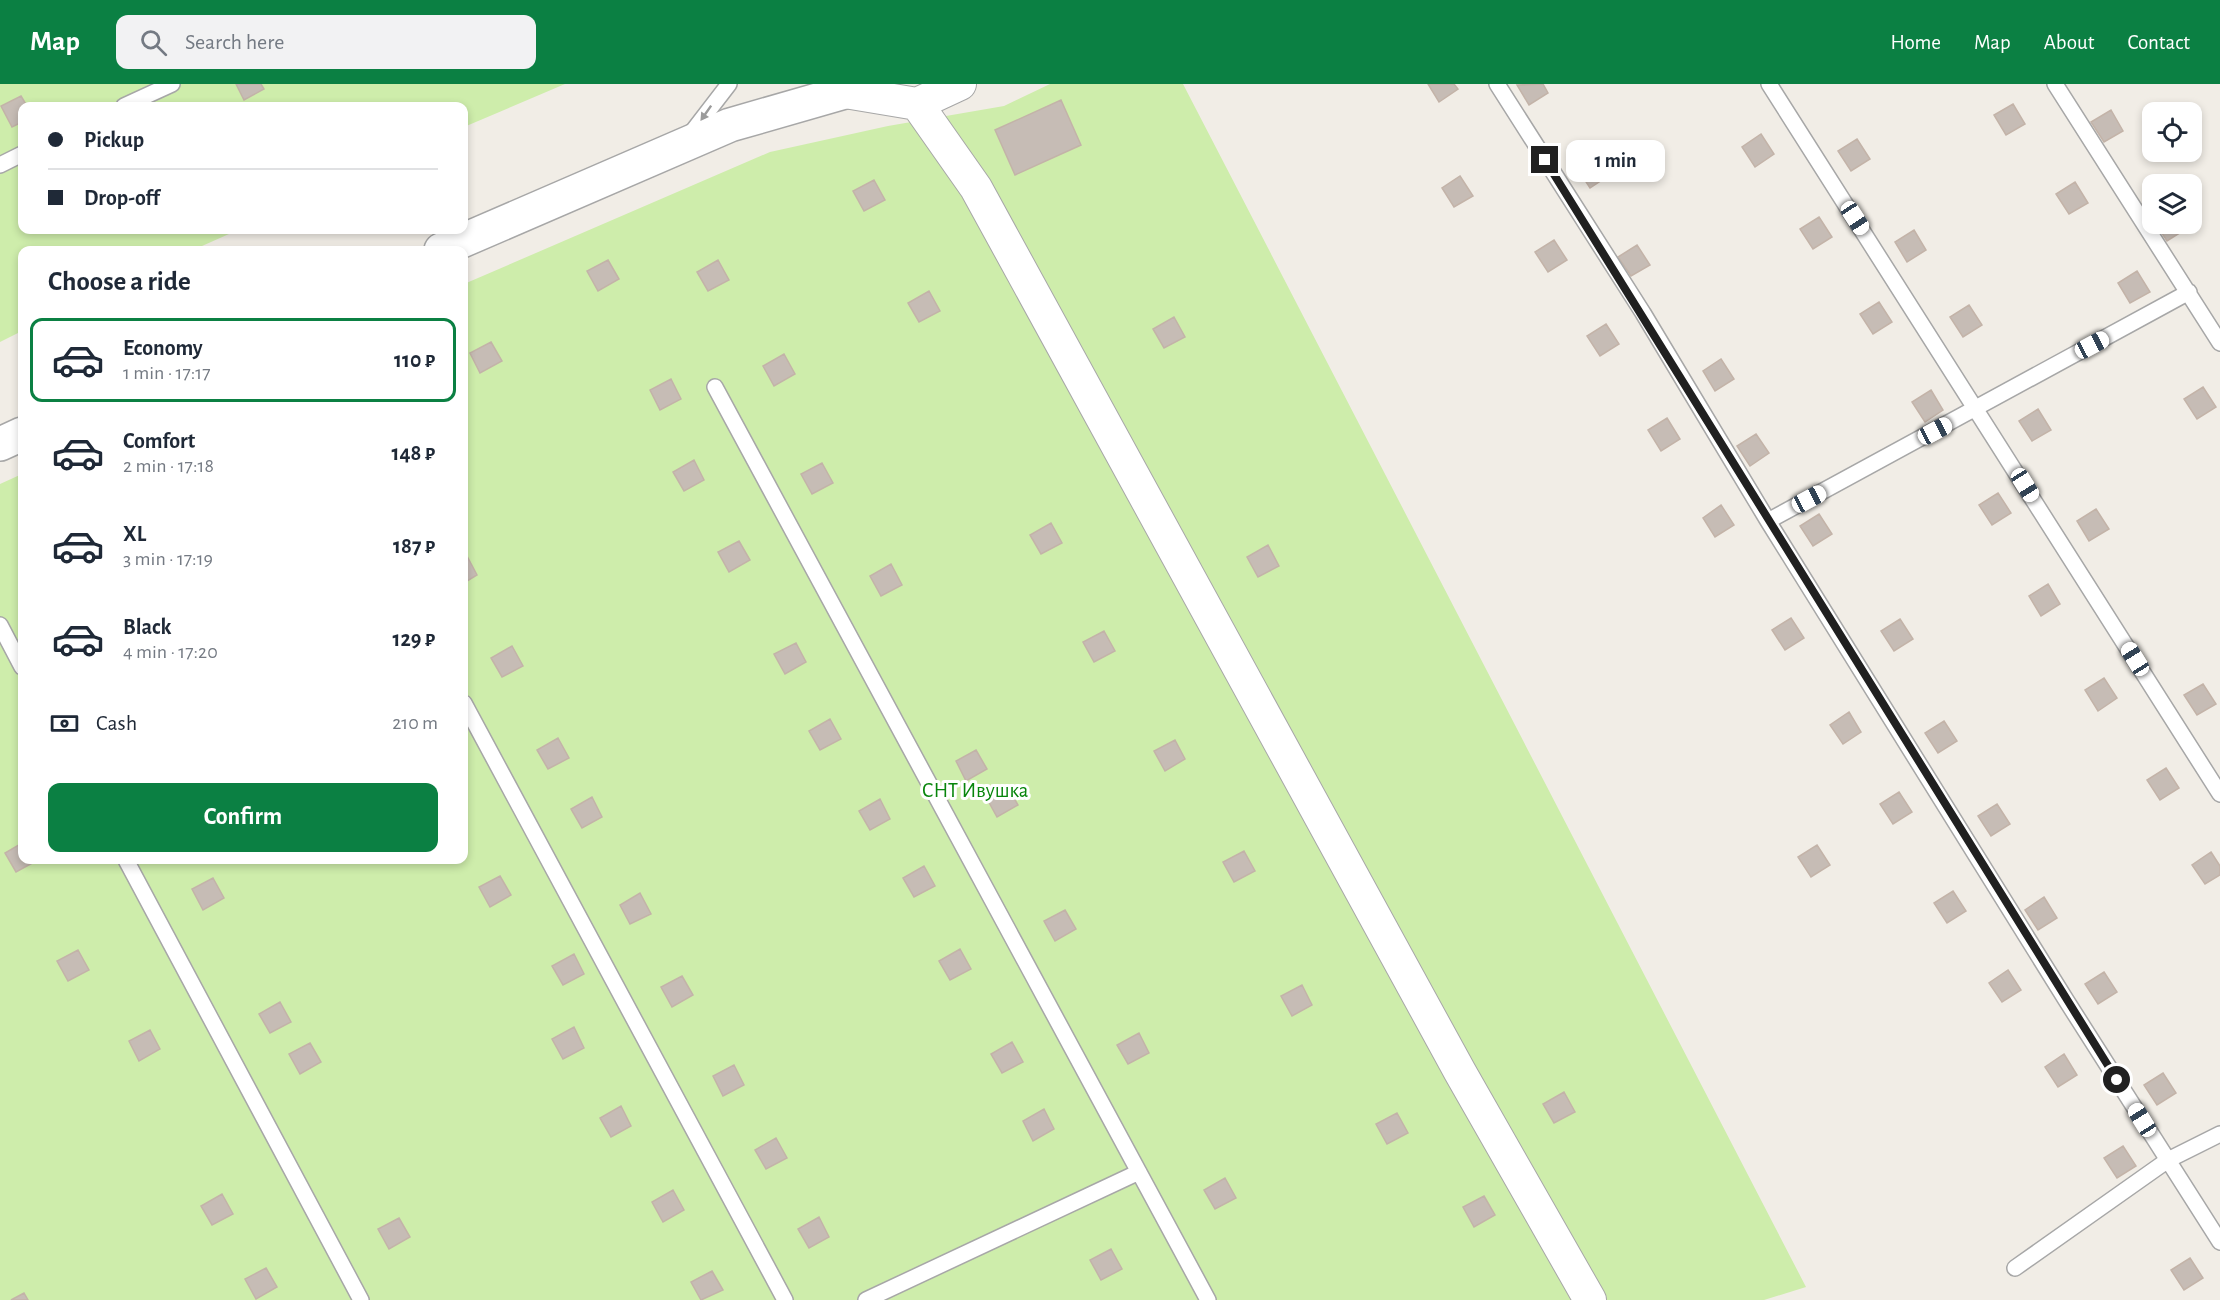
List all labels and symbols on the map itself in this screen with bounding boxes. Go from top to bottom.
one-way arrow [700,104,712,120]
callout: 1 min [1566,139,1665,181]
route end [1531,146,1558,173]
car [1838,198,1872,238]
car [2072,329,2112,361]
car [1915,415,1955,447]
car [2008,465,2042,505]
car [1789,483,1829,515]
car [2118,639,2152,679]
park label: СНТ Ивушка [922,780,1029,801]
route start [2103,1066,2130,1093]
car [2125,1100,2159,1140]

